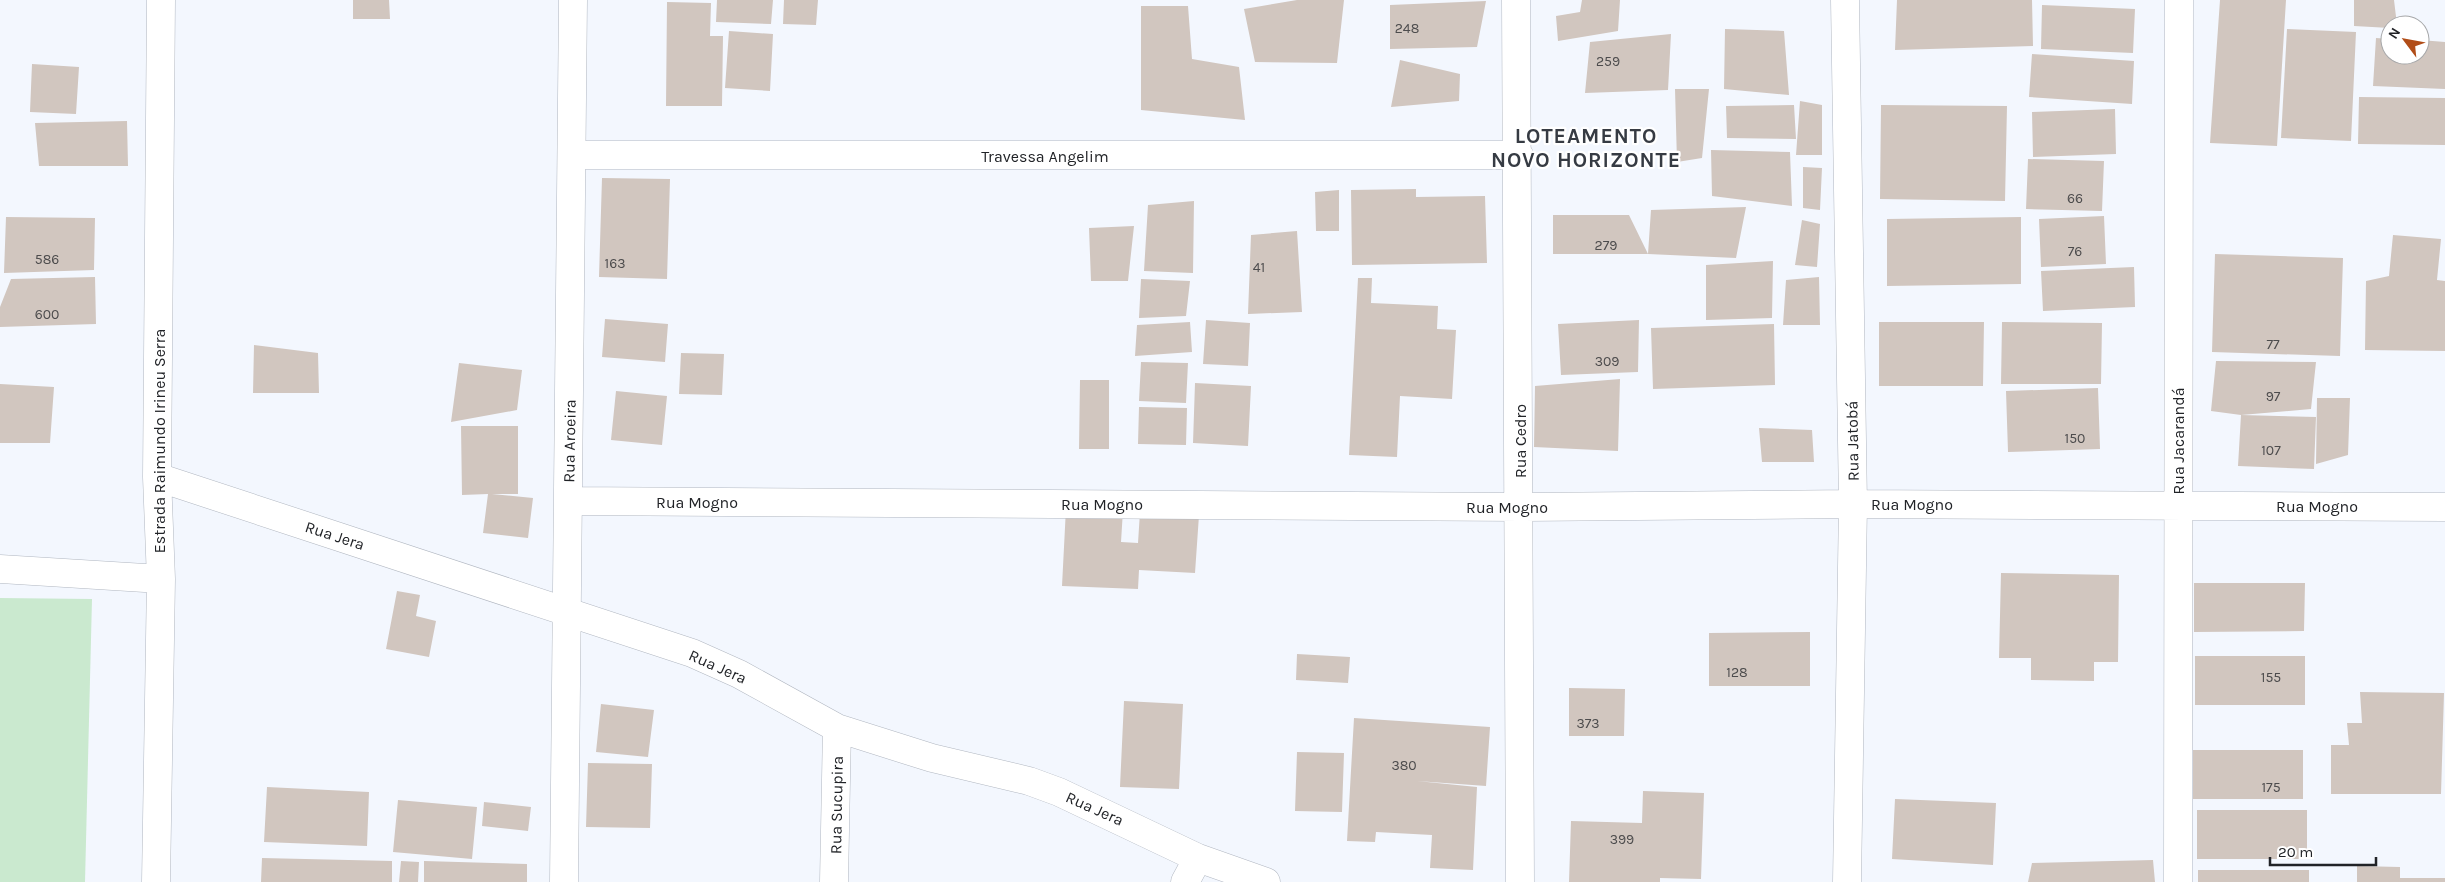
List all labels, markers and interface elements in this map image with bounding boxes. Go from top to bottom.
north arrow [2380,15,2430,65]
house number: 248 [1395,20,1419,37]
text: N [2385,25,2404,42]
house number: 259 [1596,53,1620,70]
district label: LOTEAMENTO NOVO HORIZONTE [1491,124,1681,172]
street label: Travessa Angelim [981,147,1109,166]
house number: 66 [2067,190,2083,207]
house number: 279 [1595,237,1617,254]
house number: 76 [2068,243,2082,260]
house number: 586 [35,251,59,268]
house number: 163 [605,255,625,272]
house number: 41 [1253,259,1265,276]
house number: 600 [35,306,59,323]
street label: Estrada Raimundo Irineu Serra [150,329,169,553]
house number: 77 [2266,336,2280,353]
house number: 309 [1595,353,1619,370]
street label: Rua Jacarandá [2169,388,2188,494]
house number: 97 [2266,388,2281,405]
street label: Rua Aroeira [559,399,580,483]
street label: Rua Jatobá [1842,401,1863,481]
street label: Rua Cedro [1511,404,1530,478]
house number: 150 [2065,430,2085,447]
house number: 107 [2261,442,2281,459]
street label: Rua Mogno [656,493,738,512]
street label: Rua Mogno [1061,495,1143,514]
street label: Rua Mogno [1871,495,1953,514]
street label: Rua Mogno [2276,497,2358,516]
street label: Rua Mogno [1466,498,1548,517]
street label: Rua Jera [303,517,367,554]
street label: Rua Jera [686,645,750,688]
house number: 128 [1726,664,1748,681]
house number: 155 [2261,669,2281,686]
house number: 373 [1576,715,1600,732]
street label: Rua Sucupira [826,756,847,854]
house number: 380 [1391,757,1417,774]
house number: 175 [2261,779,2281,796]
street label: Rua Jera [1063,787,1127,830]
house number: 399 [1610,831,1634,848]
scale bar [2270,834,2376,866]
text: 20 m [2278,843,2313,861]

